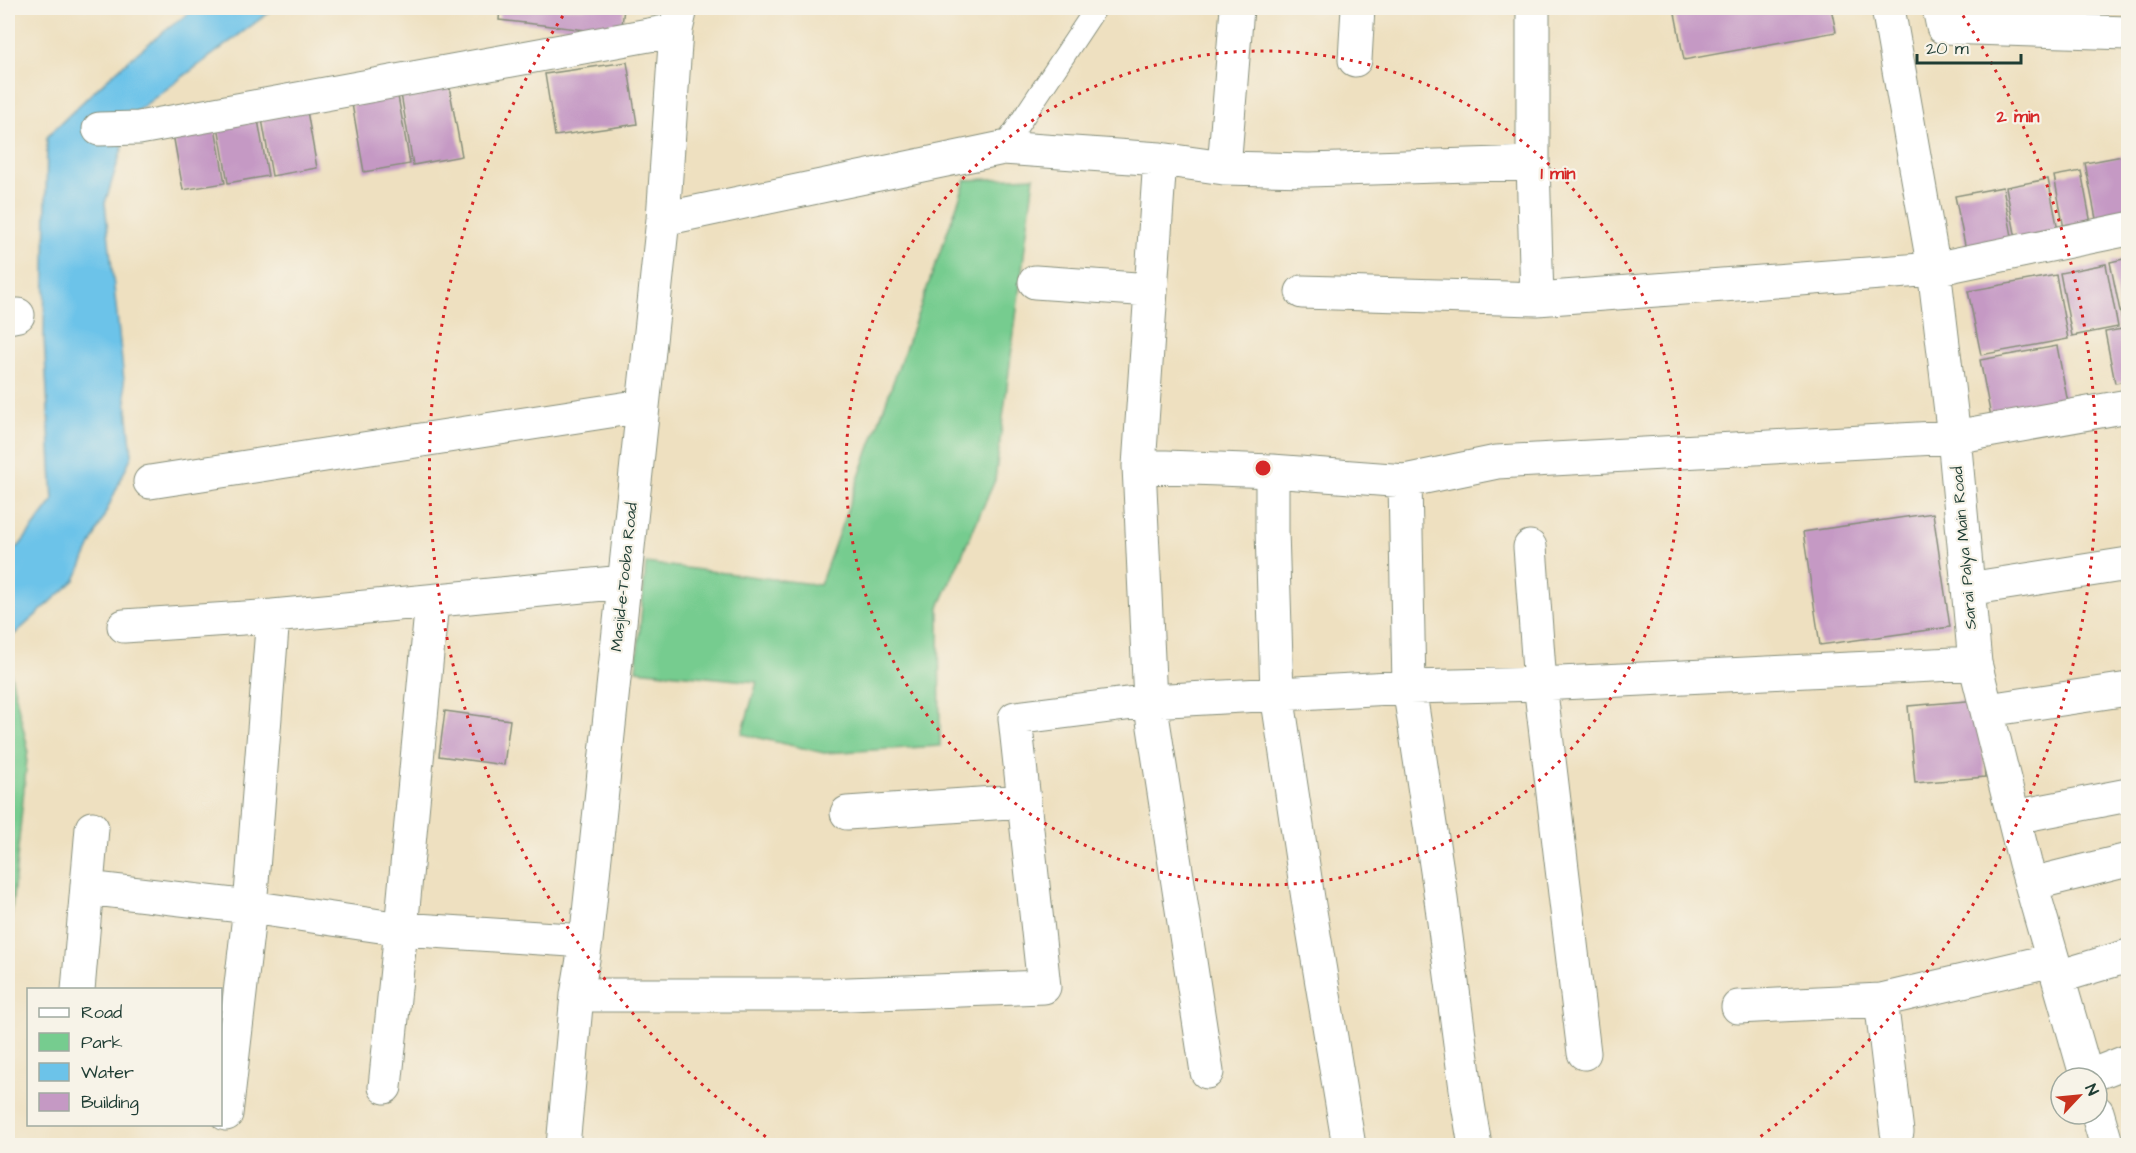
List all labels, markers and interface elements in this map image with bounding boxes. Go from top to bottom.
scale bar [1917,27,2020,65]
text: 20 m [1926,36,1969,61]
text: 2 min [1995,104,2040,129]
text: 1 min [1540,161,1576,186]
centre of rings [1253,458,1273,478]
street label: Sarai Palya Main Road [1946,466,1983,630]
street label: Masjid-e-Tooba Road [605,501,643,653]
legend [27,988,222,1126]
text: Road [81,1000,122,1025]
text: Park [81,1030,123,1055]
text: Water [81,1060,134,1085]
north arrow [2049,1066,2109,1126]
text: N [2079,1081,2104,1099]
text: Building [81,1090,139,1116]

